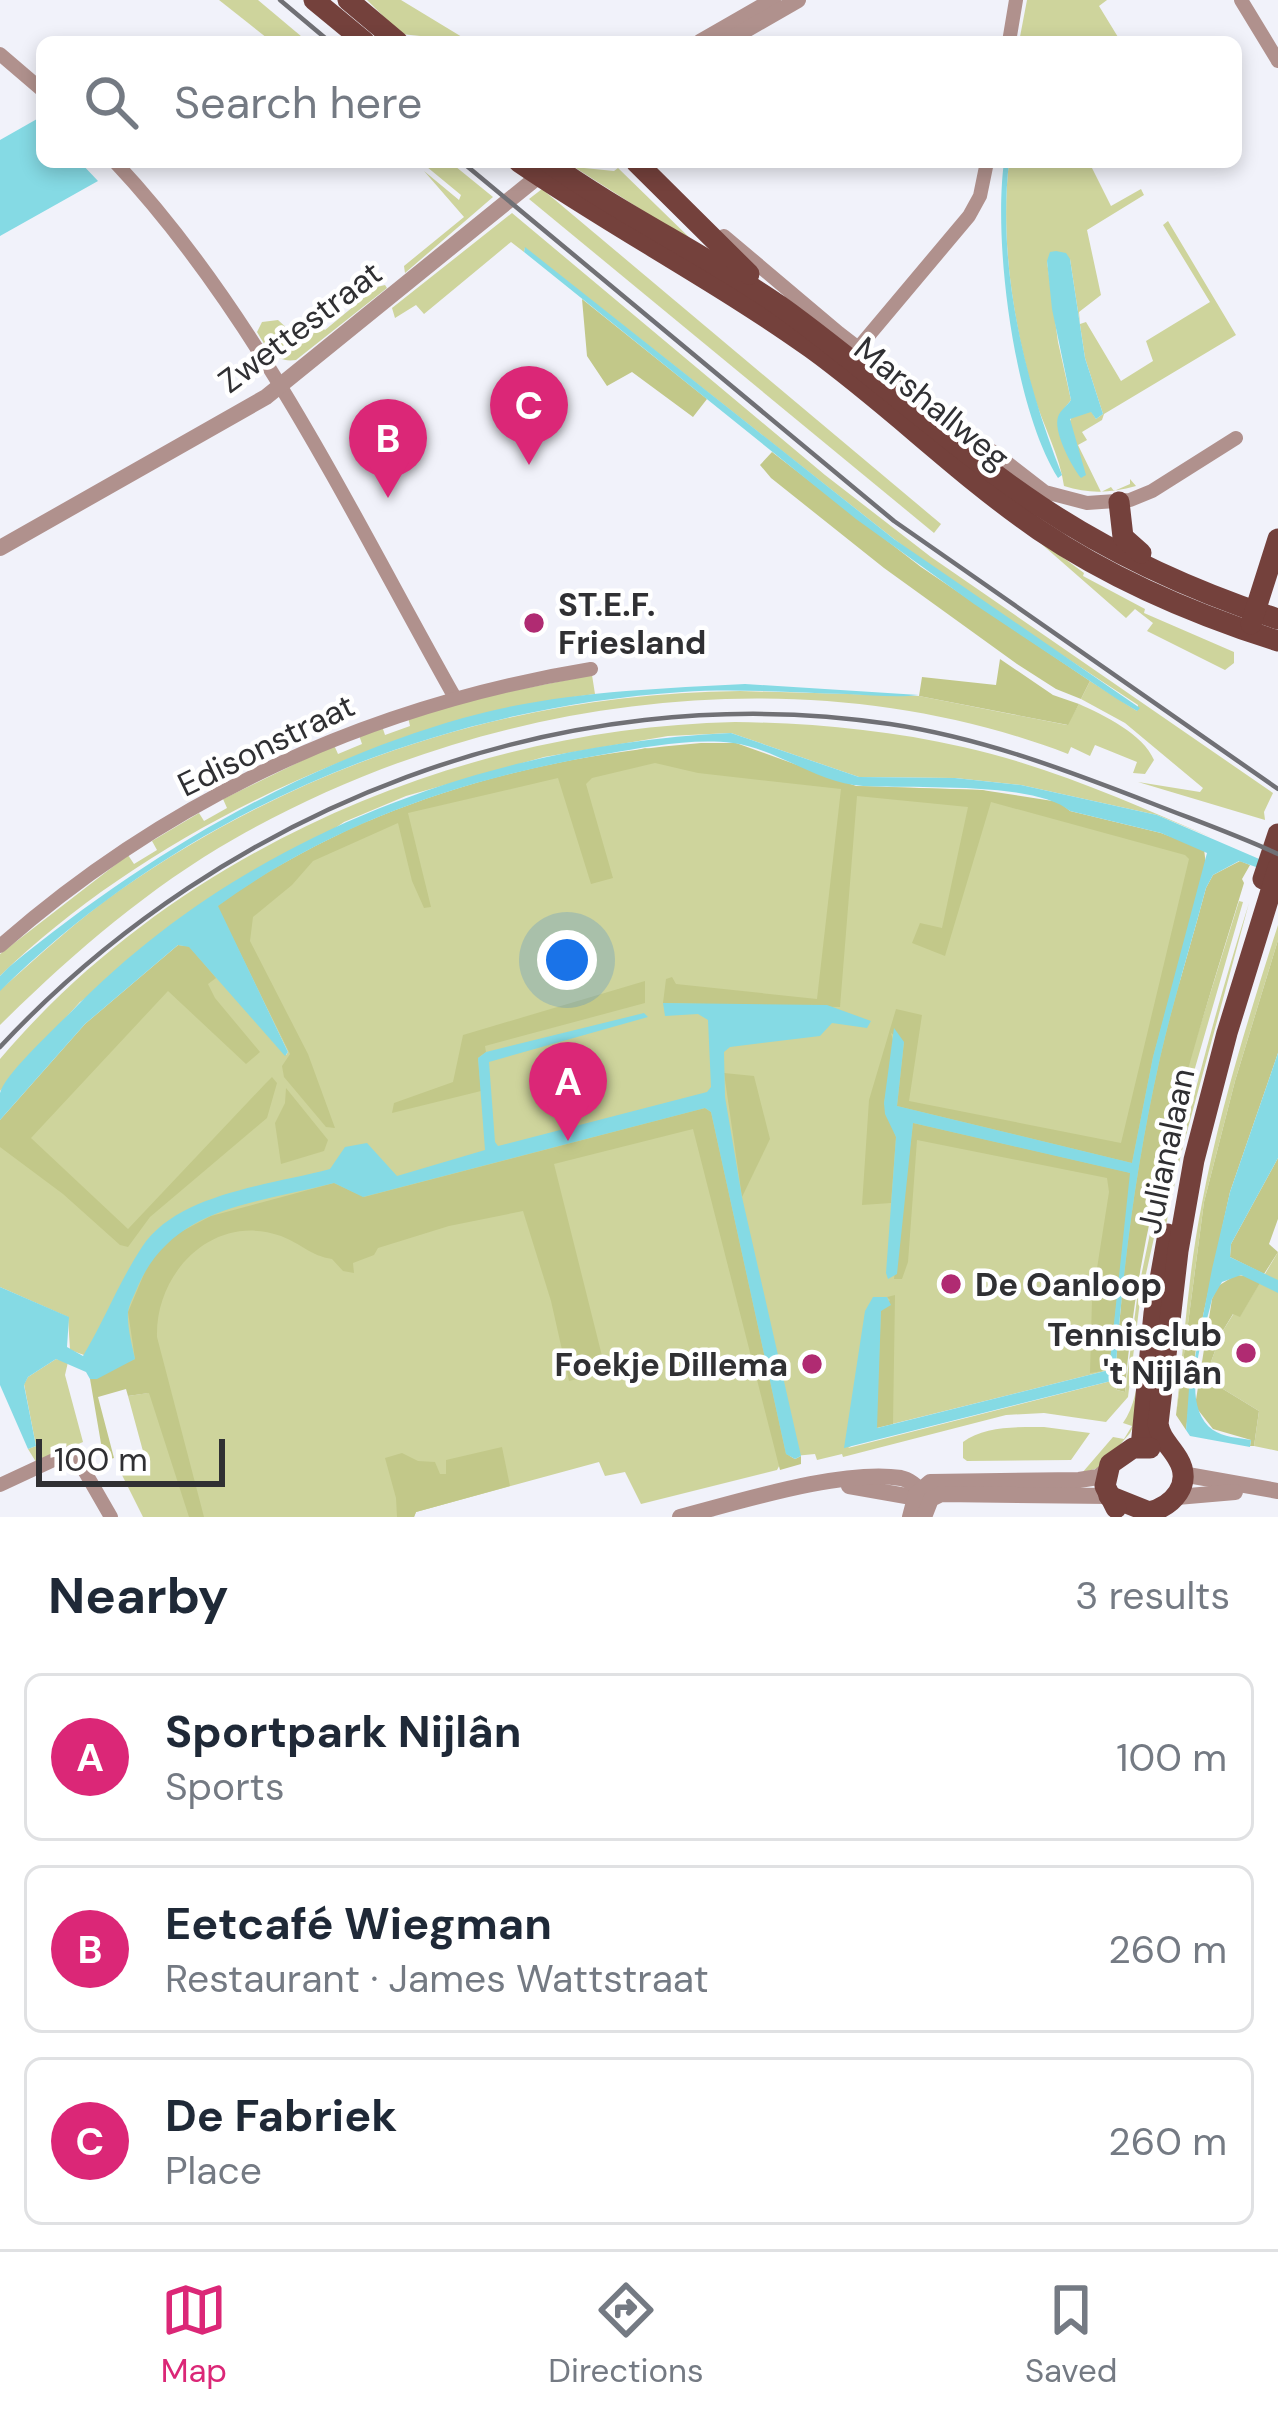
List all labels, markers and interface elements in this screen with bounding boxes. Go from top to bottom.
search box [36,36,1242,168]
icon: search [78,69,144,135]
text: Search here [174,73,422,132]
street label: Zwettestraat [210,251,390,403]
street label: Marshallweg [846,327,1018,479]
pin: C [490,366,568,465]
pin: B [349,399,427,498]
place label: ST.E.F. Friesland [558,583,706,664]
marker: ST.E.F. Friesland [521,610,547,636]
street label: Edisonstraat [170,684,362,806]
your location [537,930,597,990]
pin: A [529,1042,607,1141]
street label: Julianalaan [1128,1064,1204,1238]
place label: De Oanloop [975,1263,1162,1306]
marker: De Oanloop [938,1271,964,1297]
place label: Tennisclub 't Nijlân [1047,1313,1222,1394]
marker: Tennisclub 't Nijlân [1233,1340,1259,1366]
place label: Foekje Dillema [555,1343,788,1386]
marker: Foekje Dillema [799,1351,825,1377]
scale bar [36,1433,225,1486]
text: 100 m [54,1438,148,1481]
text: Nearby [48,1562,229,1629]
text: 3 results [1075,1570,1230,1621]
text: Sportpark Nijlân [165,1702,521,1761]
text: A [76,1732,104,1783]
text: 100 m [1116,1732,1227,1783]
text: Sports [165,1761,284,1812]
text: Eetcafé Wiegman [165,1894,552,1953]
text: B [78,1924,102,1975]
text: 260 m [1108,1924,1227,1975]
text: Restaurant · James Wattstraat [165,1953,709,2004]
text: De Fabriek [165,2086,397,2145]
text: C [76,2116,104,2167]
text: 260 m [1108,2116,1227,2167]
text: Place [165,2145,262,2196]
tab: Map [161,2277,227,2392]
tab: Directions [548,2277,704,2392]
tab: Saved [1025,2277,1117,2392]

